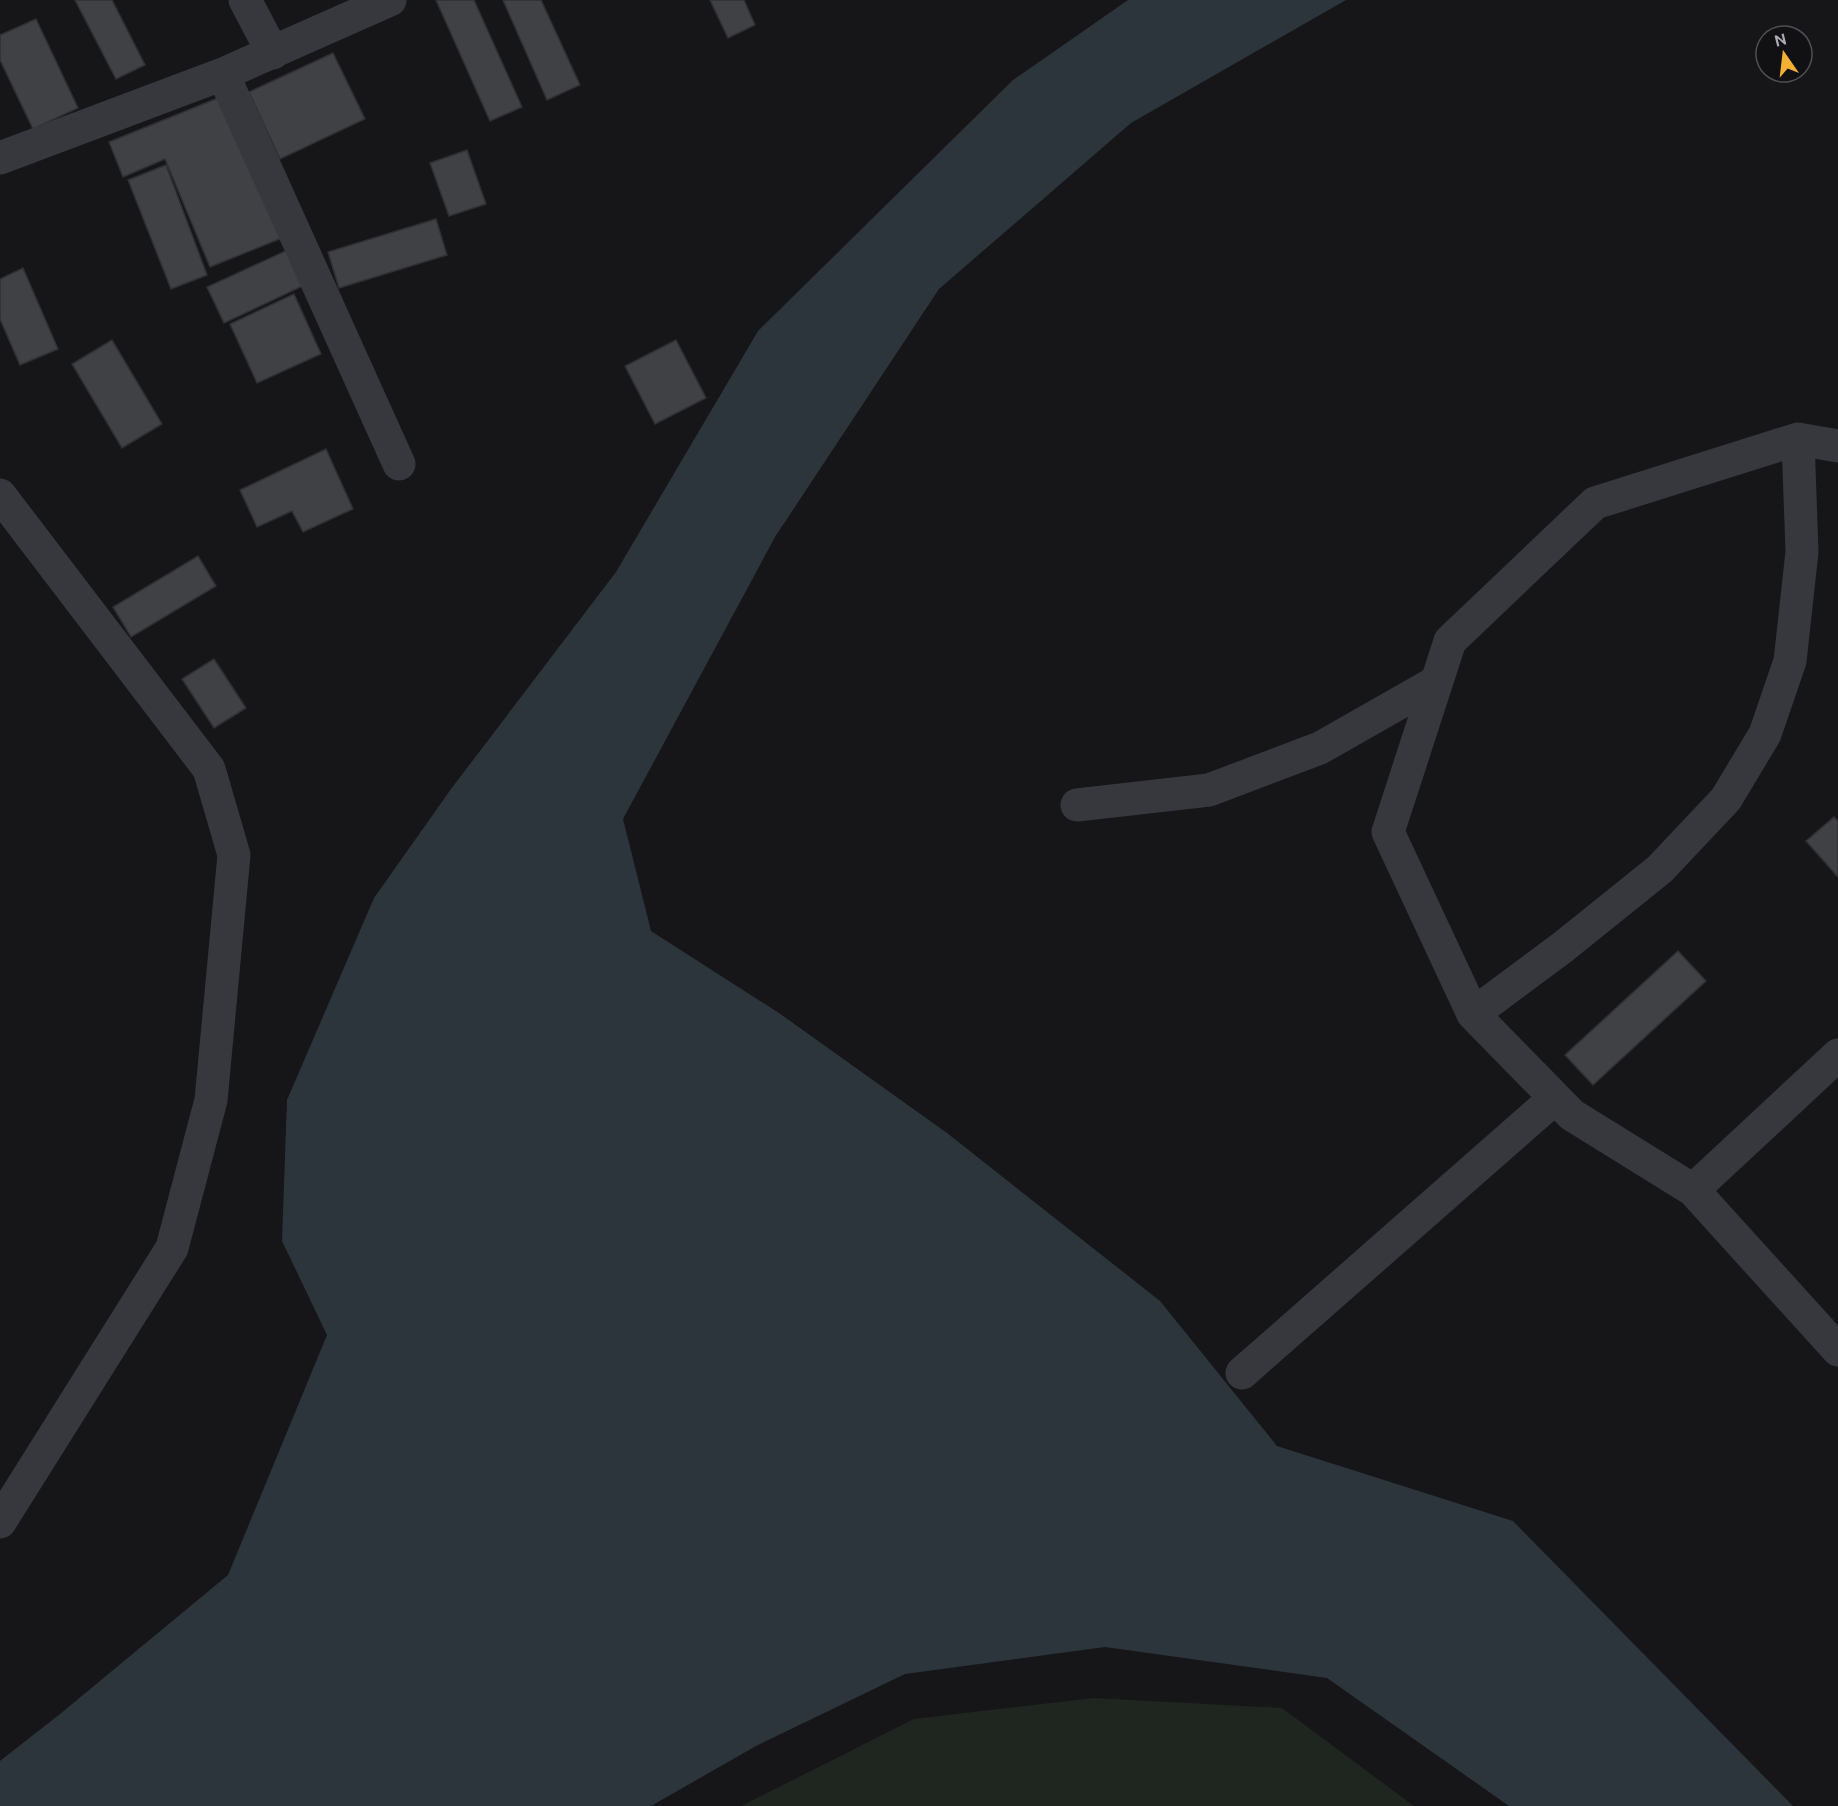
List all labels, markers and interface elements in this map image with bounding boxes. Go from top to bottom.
north arrow [1754,24,1814,84]
text: N [1772,29,1788,50]

